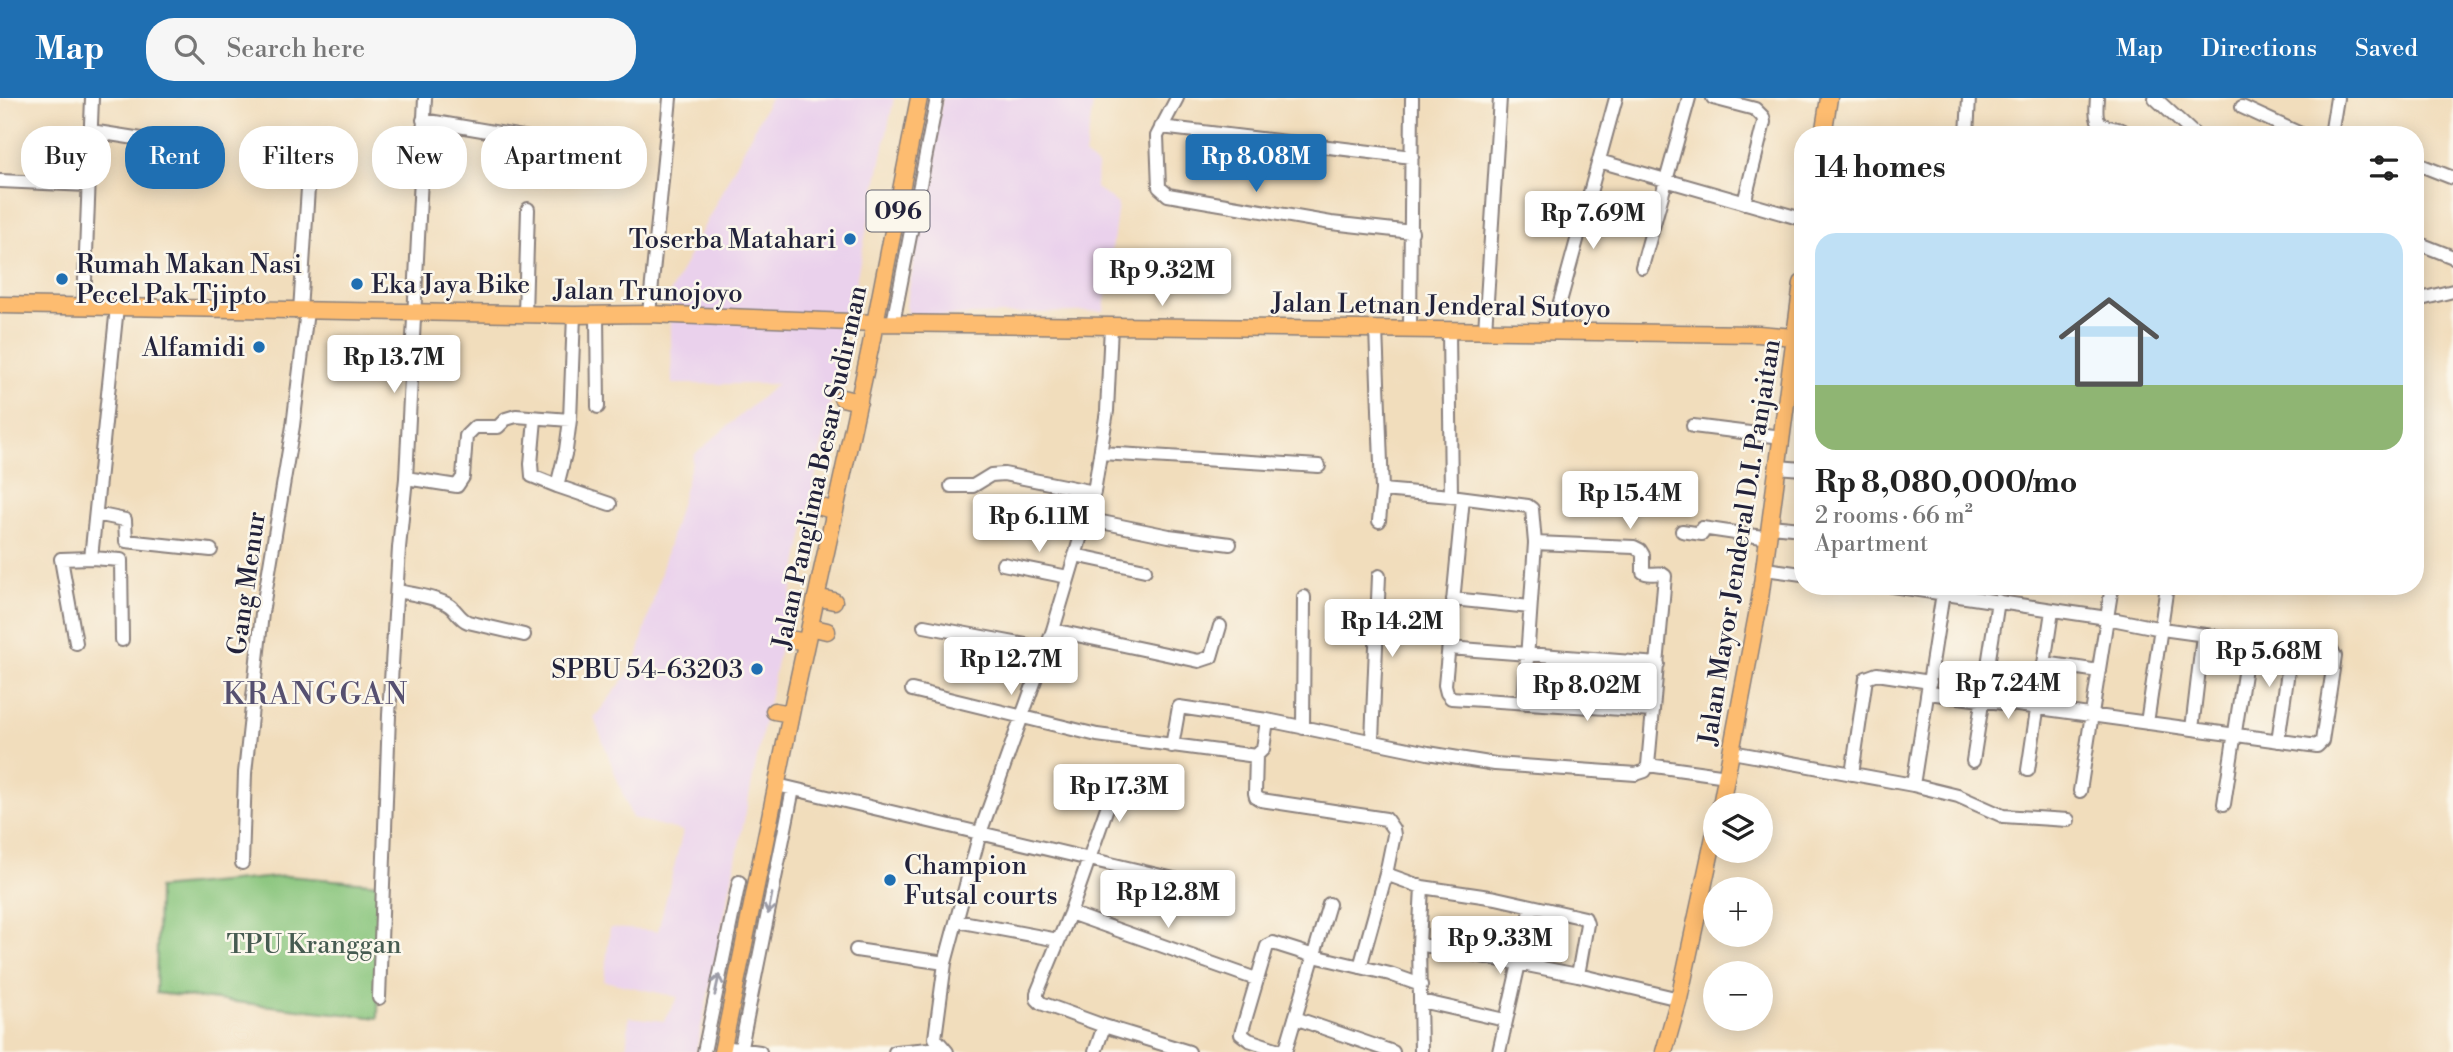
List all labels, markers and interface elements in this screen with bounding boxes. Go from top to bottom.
search box [146,18,636,81]
text: Map [35,29,104,70]
icon: search [170,30,208,68]
text: Search here [226,33,365,65]
text: Map [2116,34,2163,64]
text: Directions [2201,34,2317,64]
text: Saved [2355,34,2418,64]
chip: Buy [21,126,111,189]
chip: Rent [125,126,225,189]
chip: Filters [239,126,358,189]
chip: New [372,126,467,189]
chip: Apartment [481,126,647,189]
pin: Rp 8.08M [1184,134,1328,194]
text: Rp 8.08M [1202,143,1310,171]
text: 14 homes [1815,149,1946,187]
icon: filters [2365,149,2403,187]
road number: 096 [866,190,930,232]
pin: Rp 7.69M [1521,192,1665,251]
text: Rp 7.69M [1541,200,1645,228]
place label: Toserba Matahari [629,224,836,256]
marker: Toserba Matahari [842,231,858,247]
pin: Rp 9.32M [1090,248,1234,308]
place label: Rumah Makan Nasi Pecel Pak Tjipto [76,249,302,311]
text: Rp 9.32M [1109,257,1215,285]
place label: Eka Jaya Bike [371,269,530,301]
marker: Rumah Makan Nasi Pecel Pak Tjipto [54,271,70,287]
street label: Jalan Trunojoyo [552,274,743,310]
marker: Eka Jaya Bike [349,276,365,292]
icon: home [2046,279,2172,405]
street label: Jalan Panglima Besar Sudirman [766,283,874,653]
street label: Jalan Letnan Jenderal Sutoyo [1270,287,1611,325]
place label: Alfamidi [141,332,245,364]
pin: Rp 13.7M [322,336,466,395]
street label: Jalan Mayor Jenderal D.I. Panjaitan [1692,337,1788,748]
marker: Alfamidi [251,339,267,355]
text: Rp 13.7M [343,344,445,372]
text: Rp 8,080,000/mo [1815,464,2077,502]
pin: Rp 15.4M [1558,472,1702,531]
text: Rp 15.4M [1578,480,1682,508]
pin: Rp 6.11M [967,494,1111,554]
text: 2 rooms · 66 m² [1815,502,1973,530]
text: Rp 6.11M [989,503,1089,531]
street label: Gang Menur [221,509,273,657]
text: Apartment [1815,530,1928,558]
pin: Rp 14.2M [1320,600,1464,659]
text: Rp 14.2M [1341,608,1443,636]
pin: Rp 5.68M [2197,630,2341,689]
pin: Rp 12.7M [939,638,1083,697]
text: Rp 5.68M [2216,638,2322,666]
text: Rp 12.7M [960,646,1062,674]
place label: SPBU 54-63203 [551,654,743,686]
marker: SPBU 54-63203 [749,661,765,677]
pin: Rp 7.24M [1936,662,2080,721]
pin: Rp 8.02M [1515,664,1659,723]
text: Rp 7.24M [1955,670,2061,698]
text: Rp 8.02M [1533,672,1641,700]
district label: KRANGGAN [223,676,409,714]
pin: Rp 17.3M [1047,764,1191,824]
text: Rp 17.3M [1070,773,1169,801]
map controls [1703,793,1773,1031]
button: layers [1703,793,1773,863]
place label: Champion Futsal courts [904,850,1058,912]
pin: Rp 12.8M [1096,870,1240,930]
marker: Champion Futsal courts [882,872,898,888]
button: + [1703,877,1773,947]
text: Rp 12.8M [1116,879,1220,907]
one-way arrow [763,892,776,915]
pin: Rp 9.33M [1428,916,1572,976]
text: Rp 9.33M [1447,925,1553,953]
park label: TPU Kranggan [227,929,401,961]
button: − [1703,961,1773,1031]
one-way arrow [711,974,725,997]

